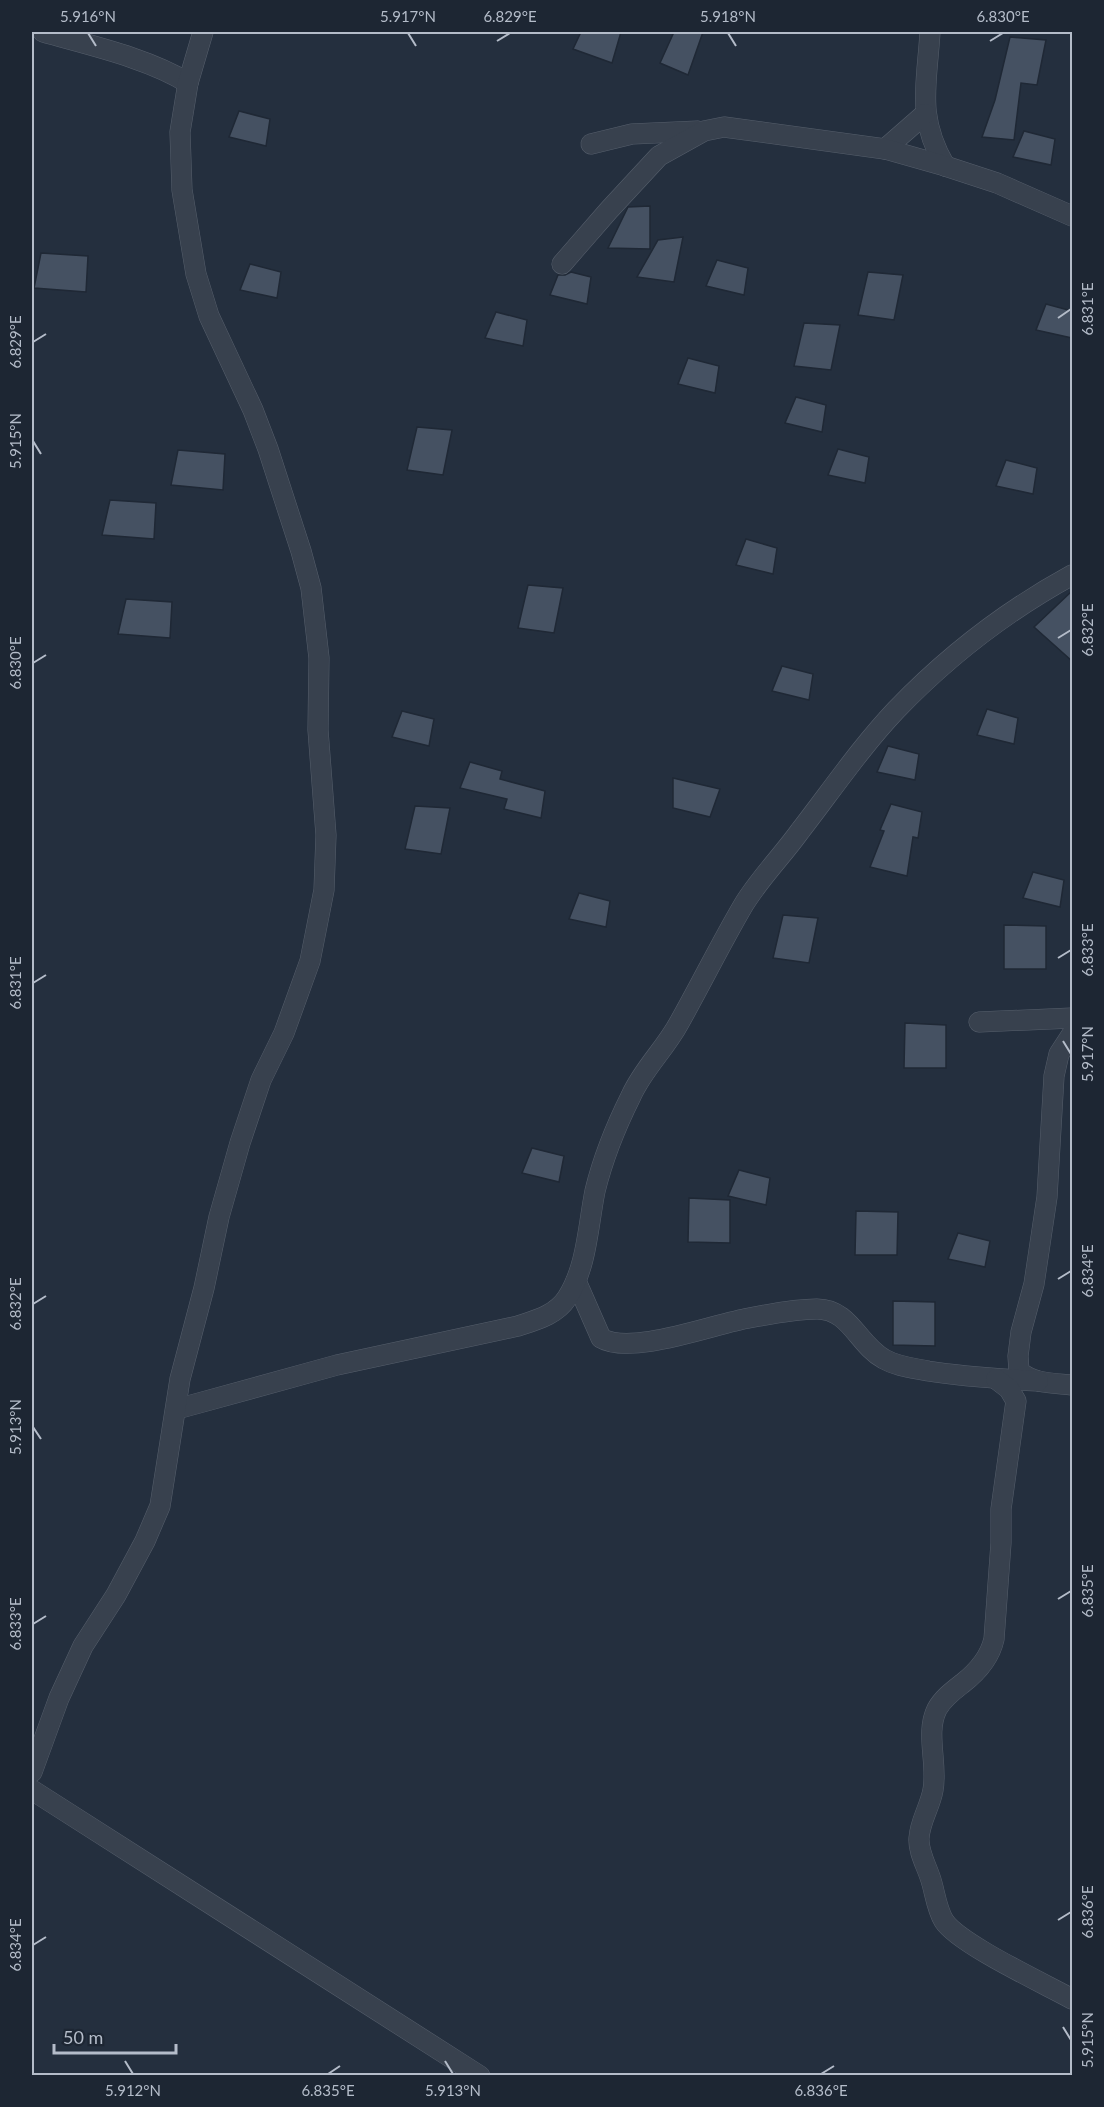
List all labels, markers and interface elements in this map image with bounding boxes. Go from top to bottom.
text: 5.916°N [60,7,116,25]
text: 5.917°N [380,7,436,25]
text: 6.829°E [483,7,537,25]
text: 5.918°N [700,7,756,25]
text: 6.830°E [976,7,1030,25]
text: 6.831°E [1078,282,1096,336]
text: 6.829°E [6,315,24,369]
text: 5.915°N [6,413,24,469]
text: 6.832°E [1078,603,1096,657]
text: 6.830°E [6,636,24,690]
text: 6.833°E [1078,923,1096,977]
text: 6.831°E [6,956,24,1010]
text: 5.917°N [1078,1026,1096,1082]
text: 6.834°E [1078,1244,1096,1298]
text: 6.832°E [6,1277,24,1331]
text: 5.913°N [6,1399,24,1455]
text: 6.835°E [1078,1564,1096,1618]
text: 6.833°E [6,1597,24,1651]
text: 6.836°E [1078,1885,1096,1939]
text: 6.834°E [6,1918,24,1972]
text: 5.915°N [1078,2012,1096,2068]
scale bar [54,2017,176,2055]
text: 50 m [63,2026,103,2048]
text: 5.912°N [105,2081,161,2099]
text: 6.835°E [301,2081,355,2099]
text: 5.913°N [425,2081,481,2099]
text: 6.836°E [794,2081,848,2099]

